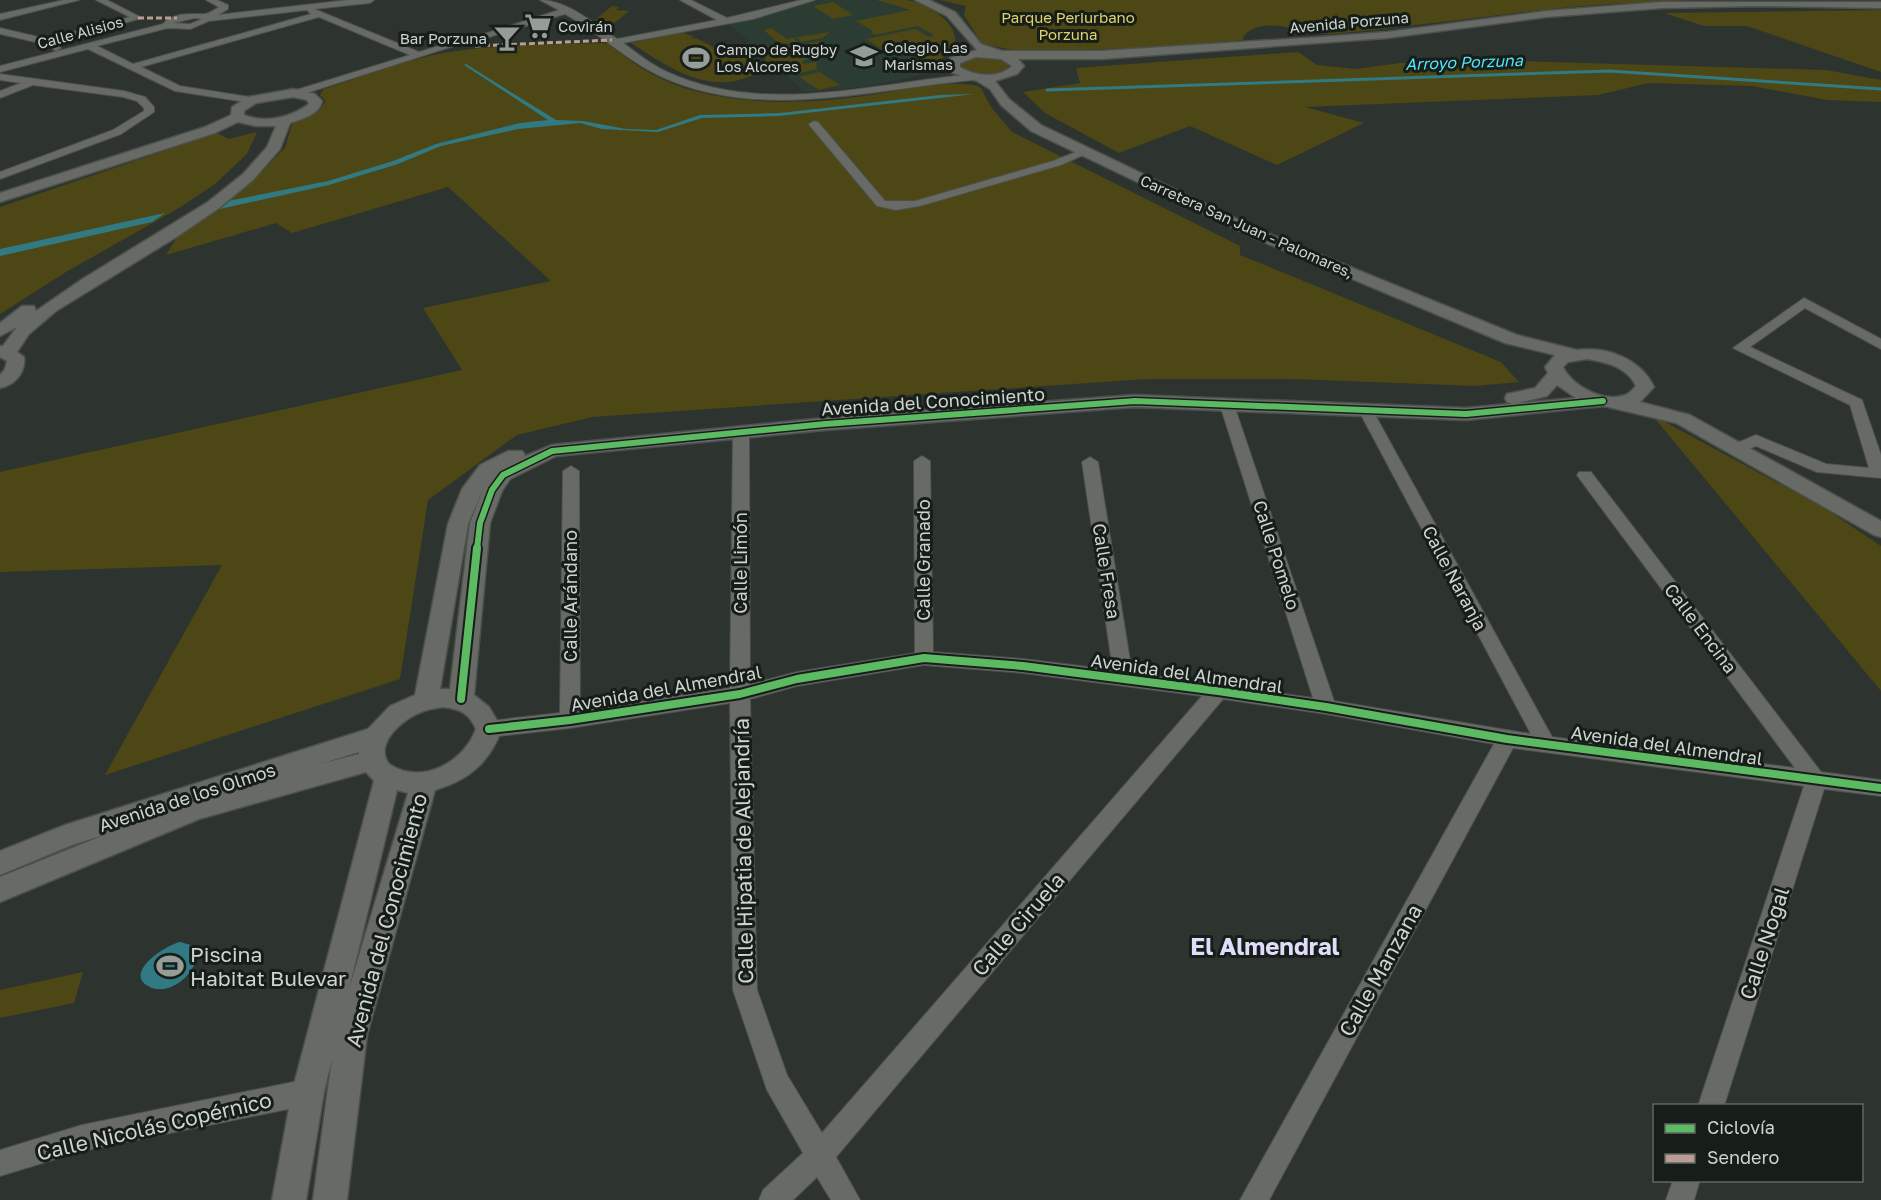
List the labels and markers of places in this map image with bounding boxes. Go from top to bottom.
supermarket icon: Covirán [523,11,553,41]
place label: Covirán [558,17,613,35]
bar icon: Bar Porzuna [492,23,522,53]
place label: Bar Porzuna [400,29,487,47]
place label: Colegio Las Marismas [884,38,968,73]
place label: Campo de Rugby Los Alcores [716,40,838,75]
school or university icon: Colegio Las Marismas [849,41,879,71]
sports icon: Campo de Rugby Los Alcores [681,43,711,73]
place label: Piscina Habitat Bulevar [190,941,346,991]
sports icon: Piscina Habitat Bulevar [155,951,185,981]

